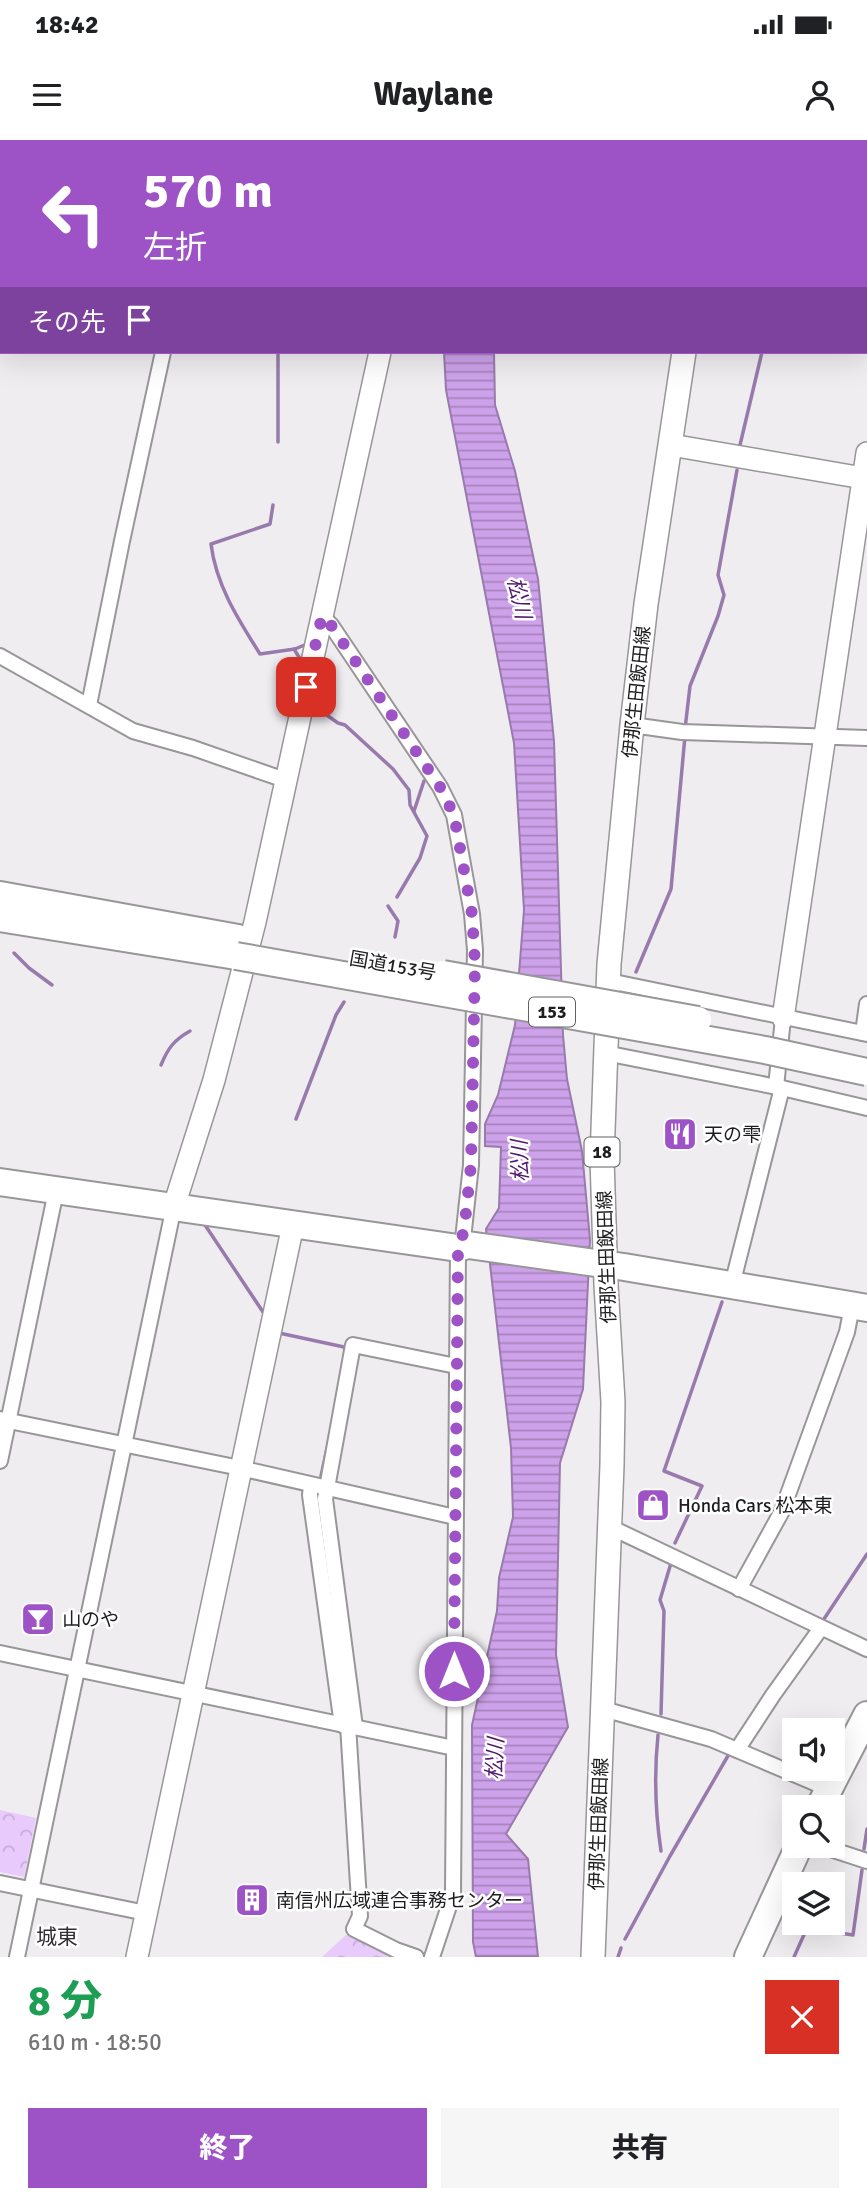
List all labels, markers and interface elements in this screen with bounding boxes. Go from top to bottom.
text: 18:42 [35,9,99,41]
text: Waylane [374,75,493,114]
icon: menu [28,76,66,114]
icon: person [801,76,839,114]
text: 570 m [143,161,273,221]
icon: left [28,168,119,259]
text: 左折 [143,228,207,267]
icon: arrive [120,301,158,339]
text: その先 [28,307,106,339]
water label: 松川 [502,575,537,623]
street label: 伊那生田飯田線 [618,625,656,760]
pin [276,657,336,717]
icon: arrive [287,668,325,706]
street label: 国道153号 [348,947,438,985]
road number: 153 [529,998,575,1026]
restaurant icon: 天の雫 [661,1115,699,1153]
place label: 天の雫 [704,1123,761,1147]
water label: 松川 [506,1138,534,1182]
road number: 18 [584,1138,620,1167]
street label: 伊那生田飯田線 [593,1190,621,1324]
shop icon: Honda Cars 松本東 [634,1486,672,1524]
place label: Honda Cars 松本東 [678,1494,832,1518]
bar icon: 山のや [19,1600,57,1638]
place label: 山のや [62,1608,119,1632]
position arrow [417,1634,491,1708]
map controls [782,1718,845,1935]
button: sound [782,1718,845,1781]
water label: 松川 [481,1735,509,1781]
street label: 伊那生田飯田線 [585,1757,613,1891]
button: search [782,1795,845,1858]
button: layers [782,1872,845,1935]
building icon: 南信州広域連合事務センター [233,1881,271,1919]
place label: 南信州広域連合事務センター [276,1889,523,1913]
district label: 城東 [36,1924,78,1950]
text: 8 分 [28,1976,102,2027]
button: close [765,1980,839,2054]
text: 610 m · 18:50 [28,2028,162,2057]
button: 終了 [28,2108,427,2188]
button: 共有 [441,2108,839,2188]

